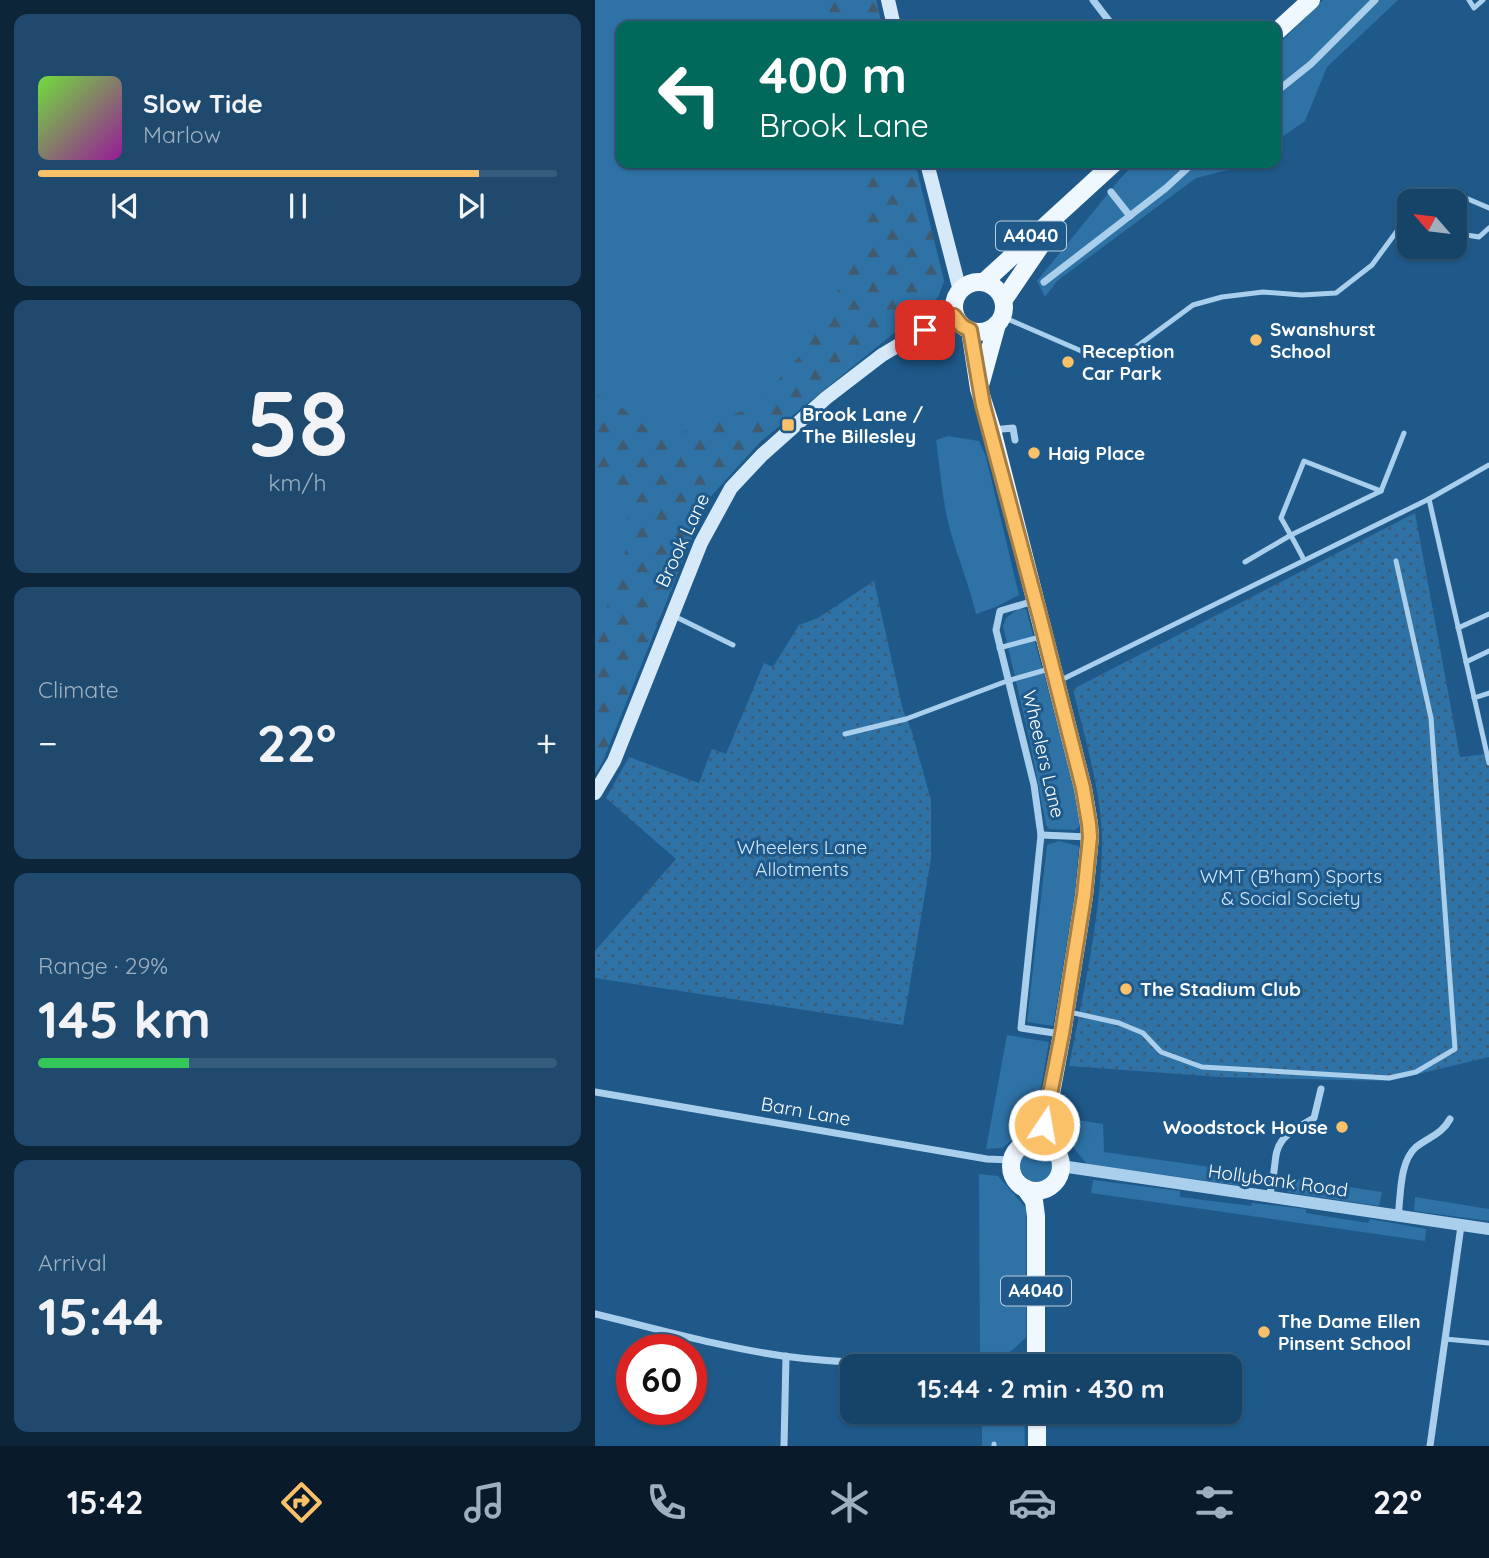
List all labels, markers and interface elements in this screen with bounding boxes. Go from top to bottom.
text: 400 m [759,44,907,105]
icon: left [644,49,735,140]
text: Slow Tide [143,87,263,120]
text: Brook Lane [759,105,929,145]
text: Marlow [143,120,221,149]
icon: previous [106,187,144,225]
icon: pause [279,187,317,225]
icon: next [452,187,490,225]
north arrow [1397,189,1467,259]
map controls [1397,189,1467,259]
road number: A4040 [996,222,1066,250]
pin [895,300,955,360]
icon: arrive [906,311,944,349]
place label: Swanshurst School [1270,317,1376,363]
marker: Swanshurst School [1248,332,1264,348]
place label: Reception Car Park [1082,339,1175,385]
marker: Reception Car Park [1060,354,1076,370]
text: 58 [246,365,349,479]
place label: Brook Lane / The Billesley [802,402,924,448]
marker: Brook Lane / The Billesley [780,417,796,433]
place label: Haig Place [1048,441,1145,465]
marker: Haig Place [1026,445,1042,461]
text: km/h [268,468,327,497]
street label: Brook Lane [650,489,714,591]
text: Climate [38,675,119,704]
street label: Wheelers Lane [1018,688,1070,820]
text: 22° [257,710,336,775]
text: − [38,719,58,767]
text: + [536,719,557,767]
park label: Wheelers Lane Allotments [737,835,867,881]
park label: WMT (B'ham) Sports & Social Society [1200,864,1382,910]
text: Range · 29% [38,951,168,980]
place label: The Stadium Club [1140,977,1301,1001]
marker: The Stadium Club [1118,981,1134,997]
text: 145 km [38,986,211,1051]
position arrow [1007,1088,1081,1162]
street label: Barn Lane [759,1091,853,1131]
place label: Woodstock House [1163,1115,1328,1139]
marker: Woodstock House [1334,1119,1350,1135]
street label: Hollybank Road [1207,1158,1349,1202]
text: Arrival [38,1248,107,1277]
road number: A4040 [1001,1276,1071,1306]
text: 15:44 [38,1283,164,1348]
place label: The Dame Ellen Pinsent School [1278,1309,1421,1355]
marker: The Dame Ellen Pinsent School [1256,1324,1272,1340]
speed limit sign: 60 [616,1334,707,1425]
text: 15:44 · 2 min · 430 m [917,1372,1165,1405]
icon: directions [277,1478,326,1527]
icon: music [460,1478,509,1527]
icon: phone [642,1478,691,1527]
icon: climate [825,1478,874,1527]
icon: car [1008,1478,1057,1527]
icon: filters [1190,1478,1239,1527]
text: 15:42 [67,1482,143,1522]
text: 22° [1373,1482,1422,1522]

